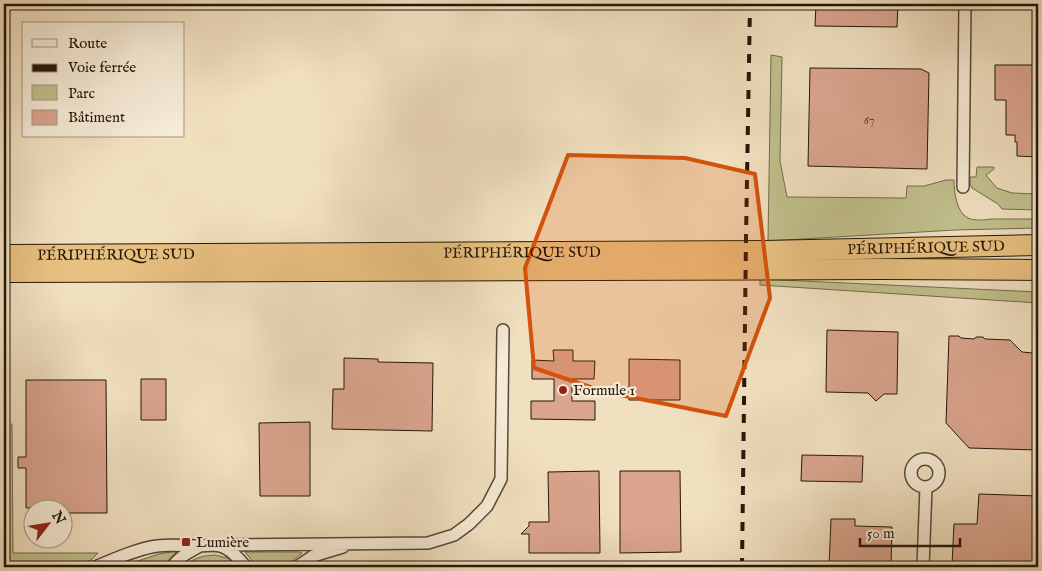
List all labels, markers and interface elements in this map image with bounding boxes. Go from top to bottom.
legend [22,22,185,138]
text: Route [68,34,107,53]
text: Voie ferrée [67,58,136,77]
text: Parc [68,84,95,103]
text: Bâtiment [68,108,125,127]
house number: 67 [864,113,874,128]
street label: PÉRIPHÉRIQUE SUD [847,237,1005,259]
street label: PÉRIPHÉRIQUE SUD [443,243,601,263]
street label: PÉRIPHÉRIQUE SUD [37,245,195,265]
place label: Formule 1 [573,381,635,400]
marker: Formule 1 [557,384,569,396]
north arrow [22,498,72,548]
text: N [47,507,69,528]
scale bar [860,516,960,548]
text: 50 m [867,524,895,543]
place label: Lumière [196,533,249,552]
marker: Lumière [180,536,192,548]

